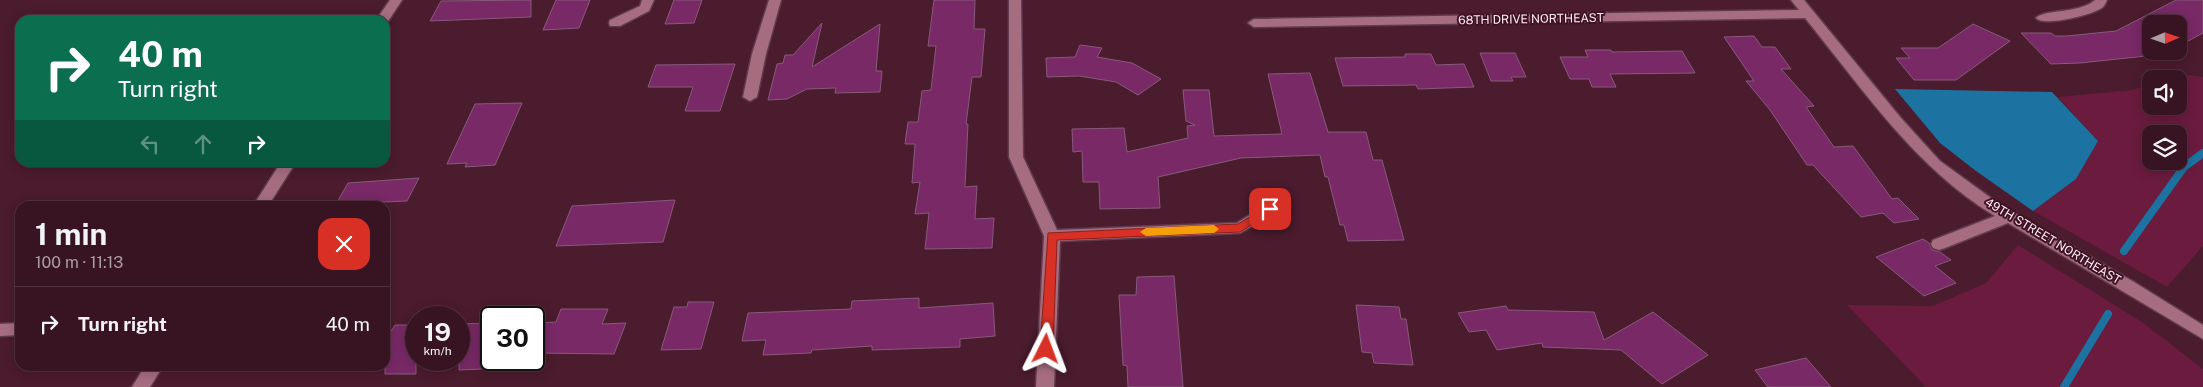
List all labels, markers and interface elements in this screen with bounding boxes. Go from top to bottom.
street label: 68TH DRIVE NORTHEAST [1458,11,1604,27]
north arrow [2142,15,2188,60]
map controls [2142,15,2187,170]
text: 40 m [118,34,203,75]
icon: right [35,35,100,100]
button: sound [2142,70,2187,115]
text: Turn right [118,76,218,102]
button: layers [2142,125,2187,170]
icon: left [136,130,164,158]
icon: ahead [189,130,217,158]
icon: right [242,130,270,158]
pin [1249,188,1291,230]
icon: arrive [1256,195,1284,223]
street label: 49TH STREET NORTHEAST [1983,195,2123,287]
text: 1 min [35,216,107,252]
button: close [318,218,370,270]
text: 100 m · 11:13 [35,253,123,272]
speed limit sign: 30 [480,306,545,371]
icon: right [35,310,63,338]
text: Turn right [78,313,167,335]
text: 40 m [325,313,370,335]
text: 19 [424,317,451,347]
position arrow [1019,322,1071,374]
text: km/h [423,344,452,358]

